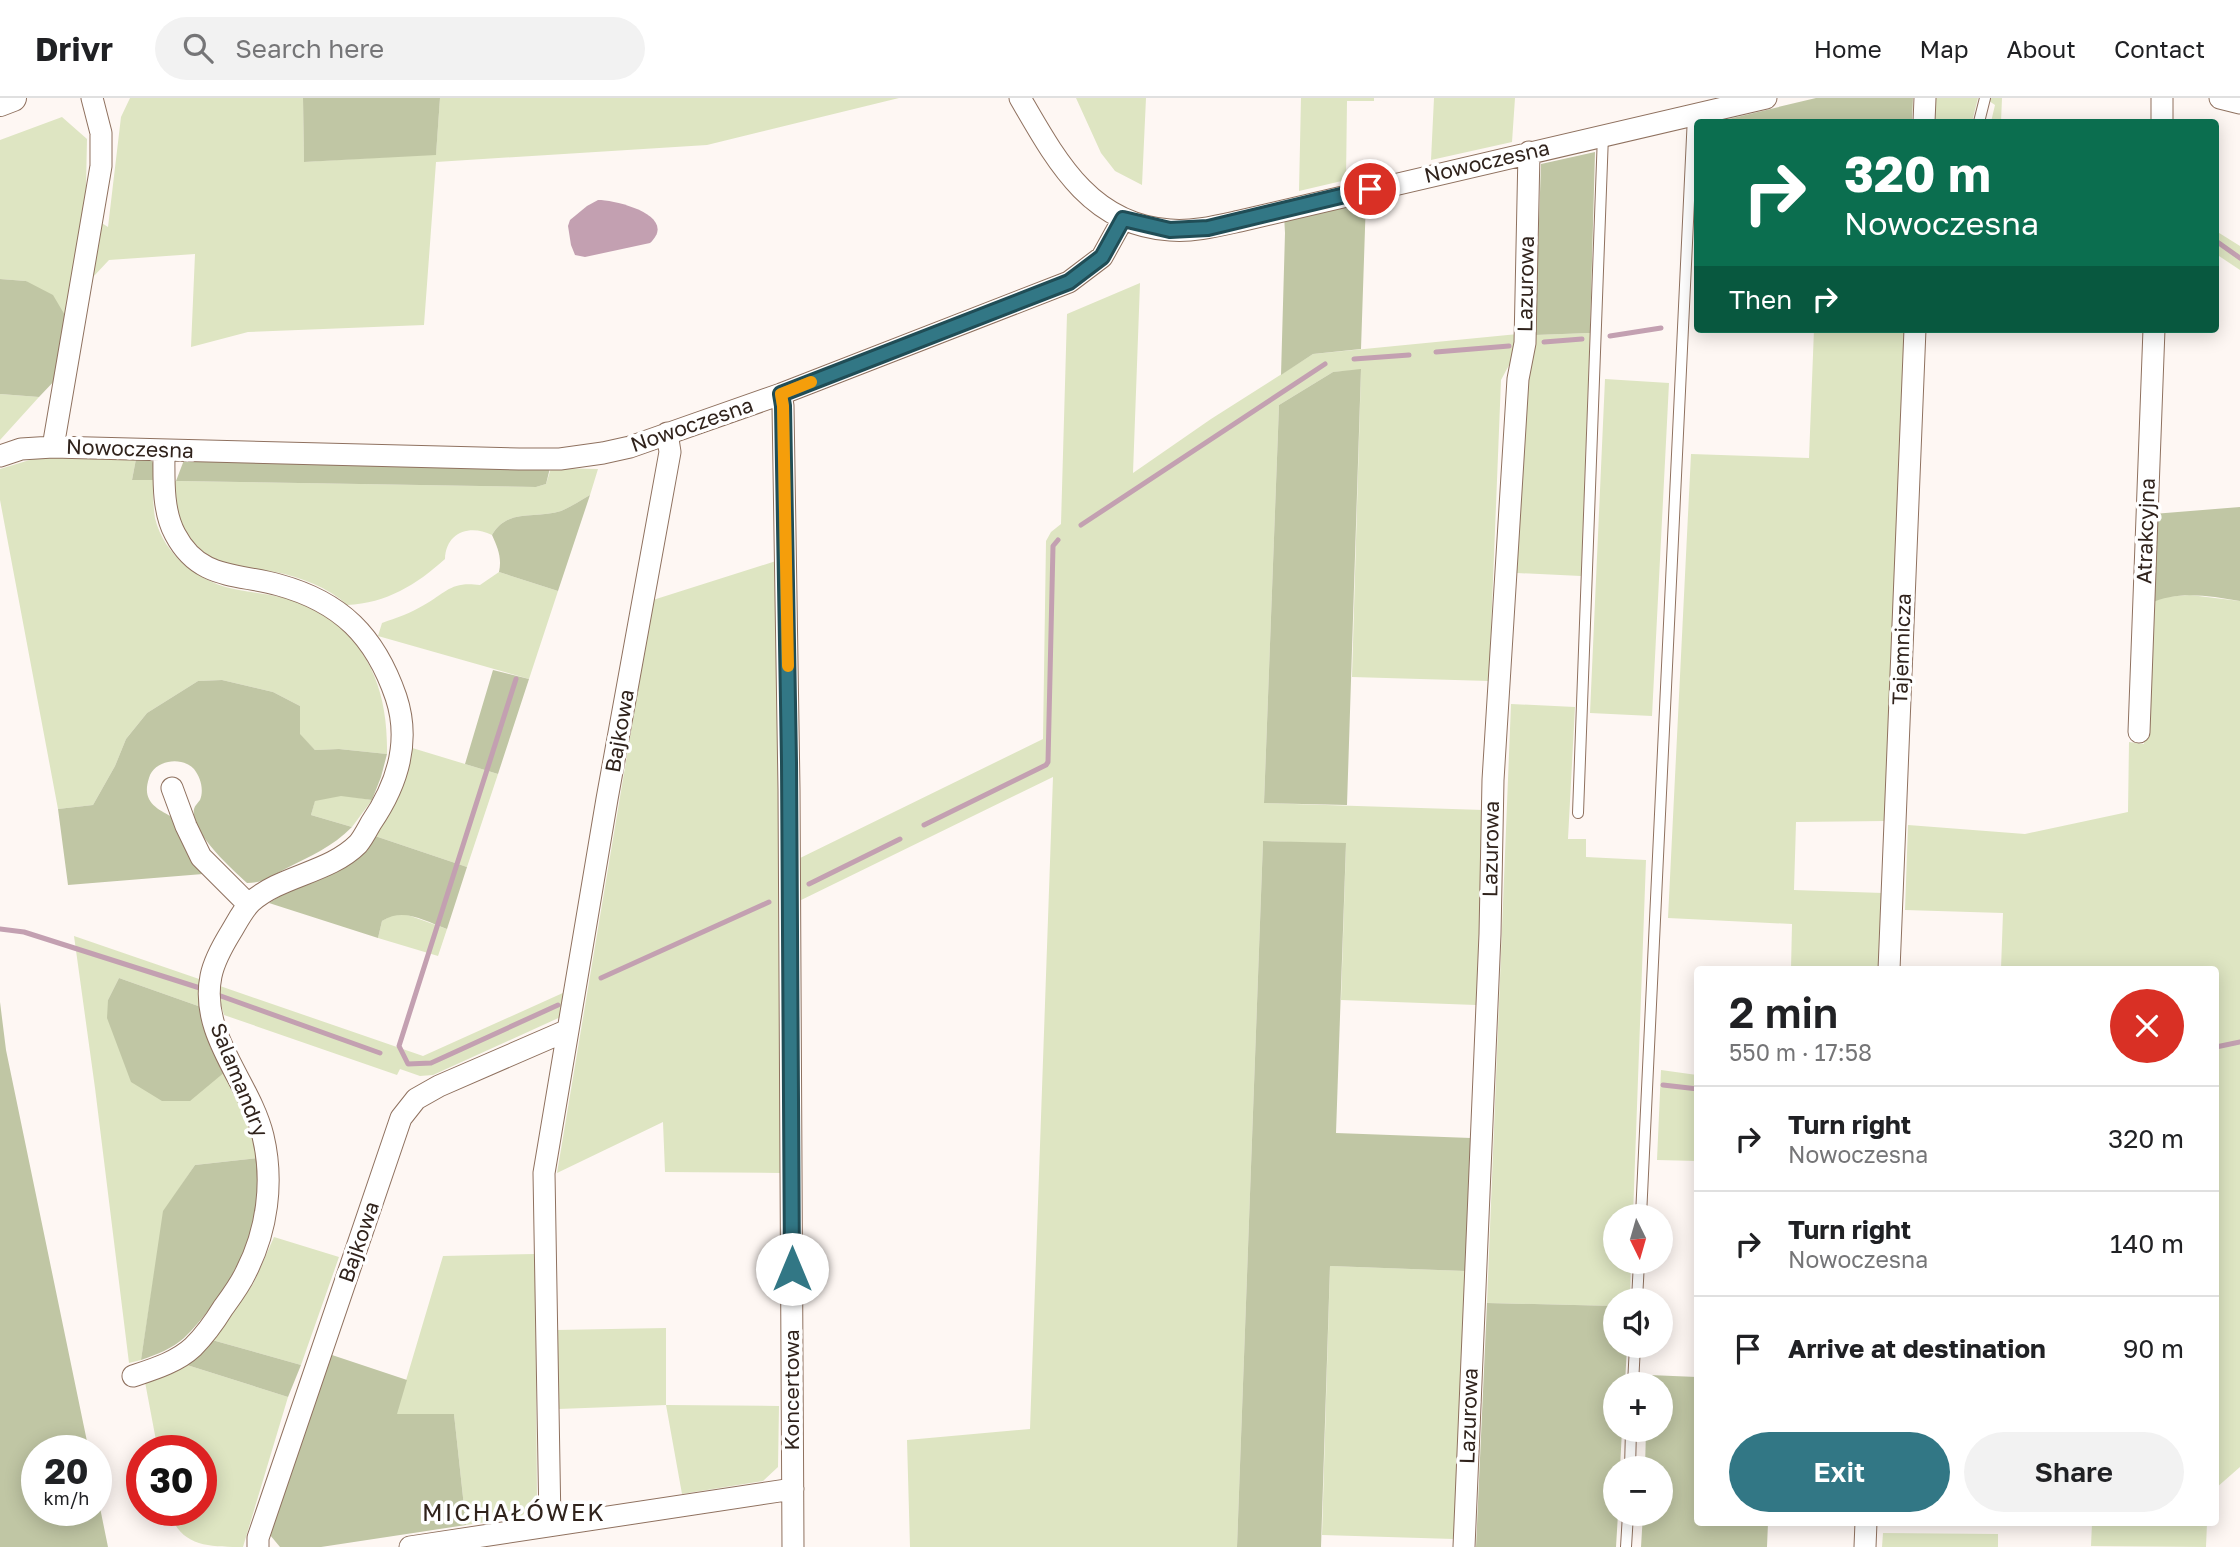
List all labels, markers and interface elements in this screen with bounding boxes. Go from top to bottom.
search box [155,17,645,80]
text: Drivr [35,29,113,68]
icon: search [179,29,217,67]
text: Search here [235,33,384,64]
text: Home [1814,34,1882,63]
text: Map [1920,34,1969,63]
text: About [2007,34,2076,63]
text: Contact [2114,34,2205,63]
street label: Nowoczesna [1421,134,1552,188]
text: 320 m [1844,144,1991,203]
icon: right [1729,147,1820,238]
pin [1340,159,1400,219]
icon: arrive [1351,170,1389,208]
text: Nowoczesna [1844,204,2039,242]
street label: Lazurowa [1511,236,1539,332]
icon: right [1806,280,1844,318]
text: Then [1729,284,1792,315]
street label: Nowoczesna [627,391,756,457]
street label: Nowoczesna [66,433,194,463]
street label: Atrakcyjna [2130,477,2160,584]
street label: Tajemnicza [1886,593,1916,705]
street label: Bajkowa [599,687,639,774]
street label: Lazurowa [1476,801,1504,897]
text: 2 min [1729,987,1838,1037]
button: close [2110,989,2184,1063]
street label: Salamandry [205,1019,275,1141]
text: 550 m · 17:58 [1729,1038,1872,1066]
text: Turn right [1788,1109,1911,1140]
icon: right [1729,1120,1767,1158]
text: 320 m [2108,1123,2184,1154]
text: Nowoczesna [1788,1140,1928,1168]
street label: Bajkowa [332,1198,384,1286]
north arrow [1603,1204,1673,1274]
map controls [1603,1204,1673,1526]
text: Turn right [1788,1214,1911,1245]
icon: right [1729,1225,1767,1263]
text: 140 m [2110,1228,2184,1259]
position arrow [755,1232,829,1306]
text: Nowoczesna [1788,1245,1928,1273]
button: sound [1603,1288,1673,1358]
street label: Koncertowa [778,1329,804,1451]
icon: arrive [1729,1330,1767,1368]
text: Arrive at destination [1788,1333,2046,1364]
text: 90 m [2123,1333,2184,1364]
street label: Lazurowa [1453,1367,1483,1465]
button: + [1603,1372,1673,1442]
button: Exit [1729,1432,1950,1512]
button: Share [1964,1432,2184,1512]
speed limit sign: 30 [126,1435,217,1526]
text: 20 [44,1450,89,1492]
button: − [1603,1456,1673,1526]
text: km/h [44,1487,89,1509]
district label: MICHAŁÓWEK [422,1497,606,1526]

